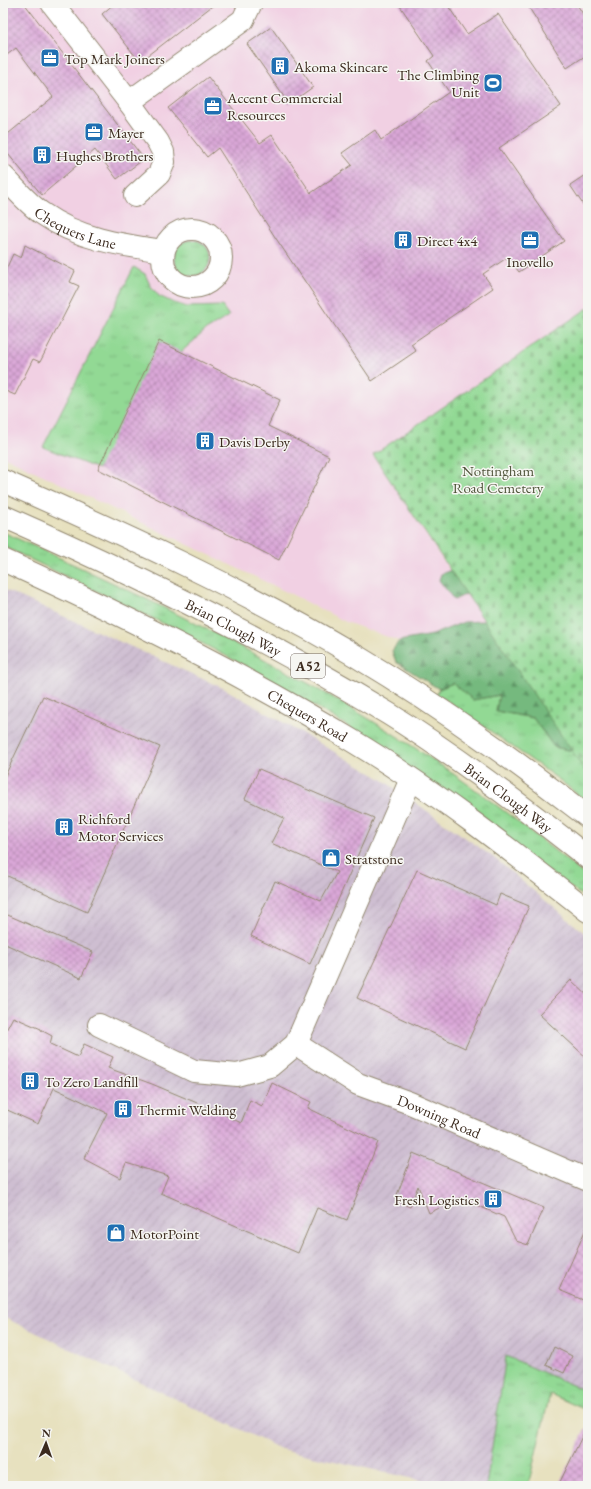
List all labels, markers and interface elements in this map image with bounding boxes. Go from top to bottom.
office icon: Top Mark Joiners [39,47,61,69]
place label: Top Mark Joiners [64,49,165,68]
building icon: Akoma Skincare [269,55,291,77]
place label: Akoma Skincare [293,57,388,76]
place label: The Climbing Unit [397,65,479,101]
sports icon: The Climbing Unit [482,72,504,94]
place label: Accent Commercial Resources [226,88,343,124]
office icon: Accent Commercial Resources [202,95,224,117]
office icon: Mayer [83,121,105,143]
place label: Mayer [108,123,144,142]
building icon: Hughes Brothers [31,144,53,166]
place label: Hughes Brothers [56,146,154,165]
street label: Chequers Lane [31,202,118,253]
building icon: Direct 4x4 [392,229,414,251]
office icon: Inovello [519,229,541,251]
place label: Direct 4x4 [417,231,478,250]
place label: Inovello [507,252,553,271]
building icon: Davis Derby [194,430,216,452]
place label: Davis Derby [219,432,291,451]
park label: Nottingham Road Cemetery [453,461,544,497]
street label: Brian Clough Way [182,594,285,660]
road number: A52 [291,654,325,678]
street label: Chequers Road [264,684,352,746]
street label: Brian Clough Way [461,758,557,837]
place label: Richford Motor Services [78,809,164,845]
building icon: Richford Motor Services [53,816,75,838]
shop icon: Stratstone [320,847,342,869]
place label: Stratstone [345,849,403,868]
building icon: To Zero Landfill [19,1070,41,1092]
place label: To Zero Landfill [44,1072,139,1091]
street label: Downing Road [395,1090,484,1142]
building icon: Thermit Welding [112,1098,134,1120]
place label: Thermit Welding [137,1100,237,1119]
building icon: Fresh Logistics [482,1188,504,1210]
place label: Fresh Logistics [394,1190,479,1209]
shop icon: MotorPoint [105,1222,127,1244]
place label: MotorPoint [130,1224,199,1243]
north arrow [26,1423,66,1463]
text: N [42,1426,51,1440]

